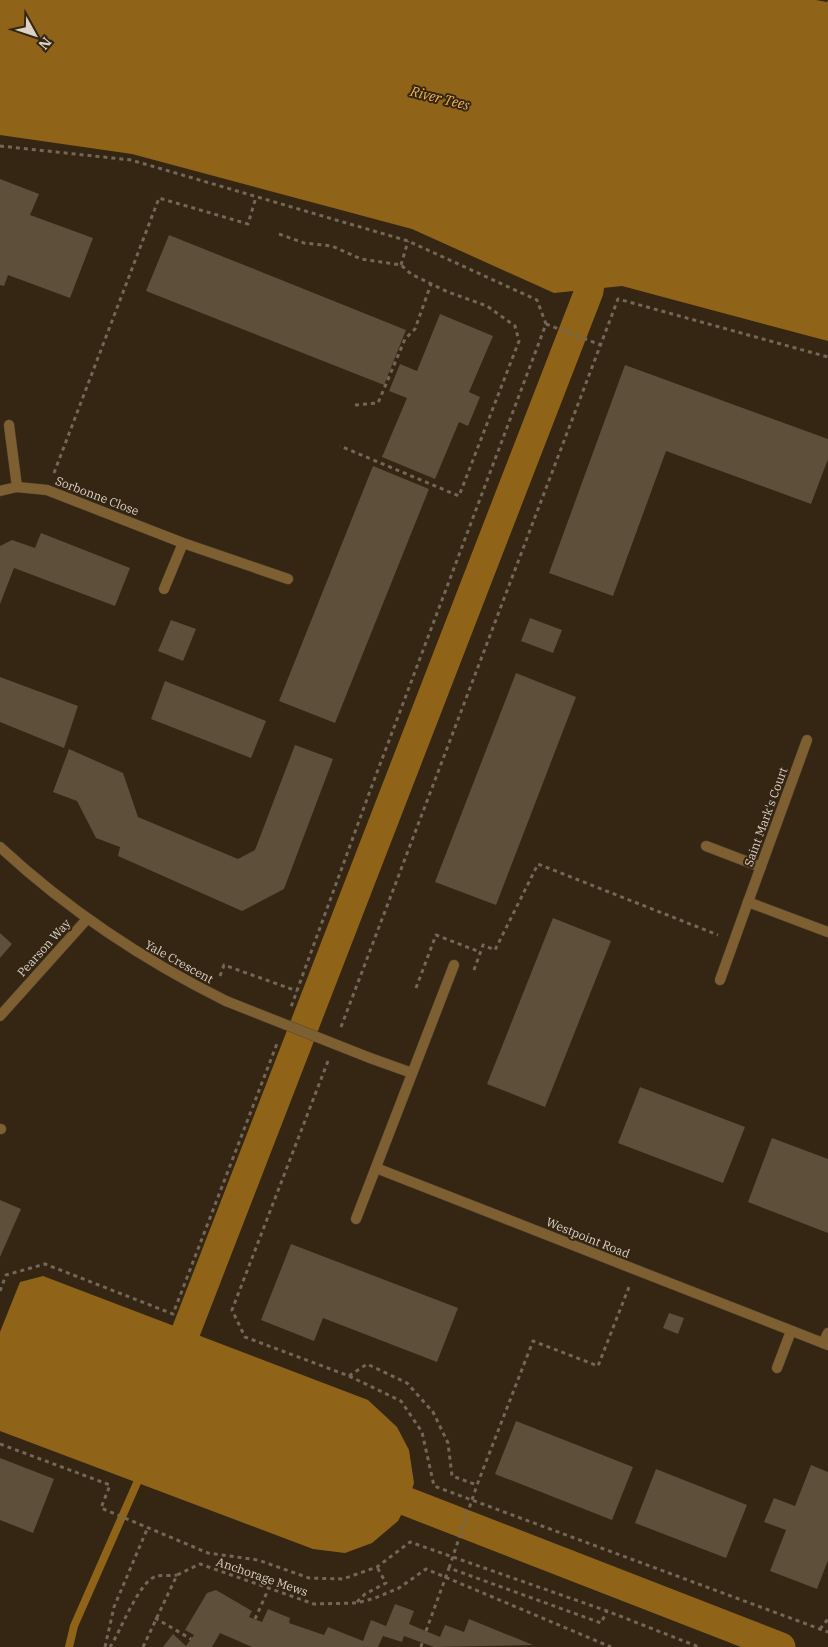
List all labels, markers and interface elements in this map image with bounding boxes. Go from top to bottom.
north arrow [10,10,60,60]
text: N [35,33,55,53]
water label: River Tees [408,82,472,114]
street label: Sorbonne Close [53,473,141,518]
street label: Saint Mark's Court [741,765,790,868]
street label: Pearson Way [14,915,74,980]
street label: Yale Crescent [142,937,216,986]
street label: Westpoint Road [544,1214,632,1261]
street label: Anchorage Mews [214,1554,310,1599]

